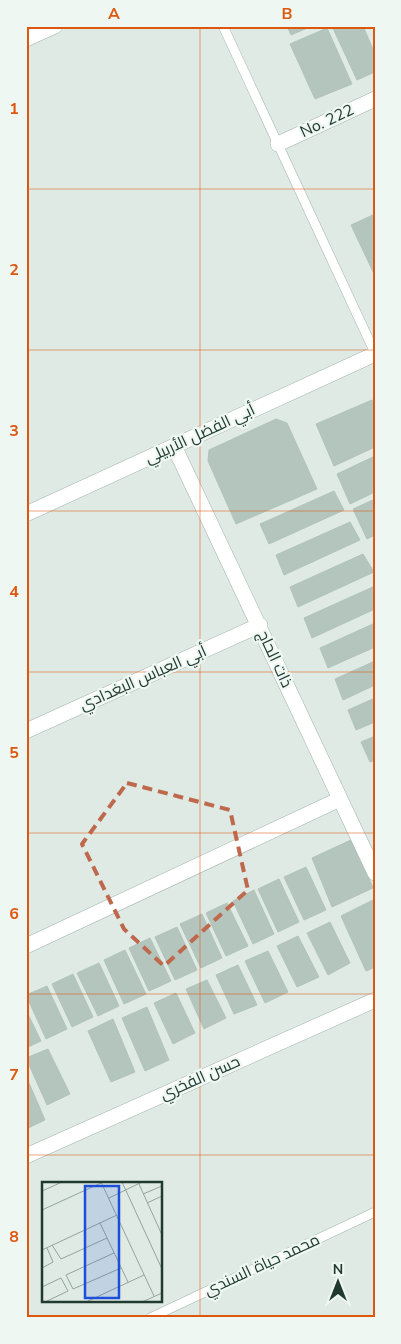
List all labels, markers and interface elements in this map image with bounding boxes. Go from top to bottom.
text: A [108,3,120,25]
text: B [281,3,293,25]
text: 1 [9,98,19,120]
street label: No. 222 [297,99,357,143]
text: 2 [9,259,19,281]
street label: أبي الفضل الأربيلي [141,399,260,471]
text: 3 [9,420,19,442]
text: 4 [9,581,19,603]
street label: ذات الحاج [252,627,298,691]
street label: أبي العباس البغدادي [76,640,211,718]
text: 5 [9,742,19,764]
text: 6 [9,903,19,925]
street label: حسن الفخري [157,1051,244,1107]
text: 7 [9,1064,19,1086]
inset map [42,1182,162,1302]
text: 8 [9,1226,19,1248]
street label: محمد حياة السندي [201,1229,324,1303]
north arrow [314,1256,364,1306]
text: N [333,1260,343,1279]

